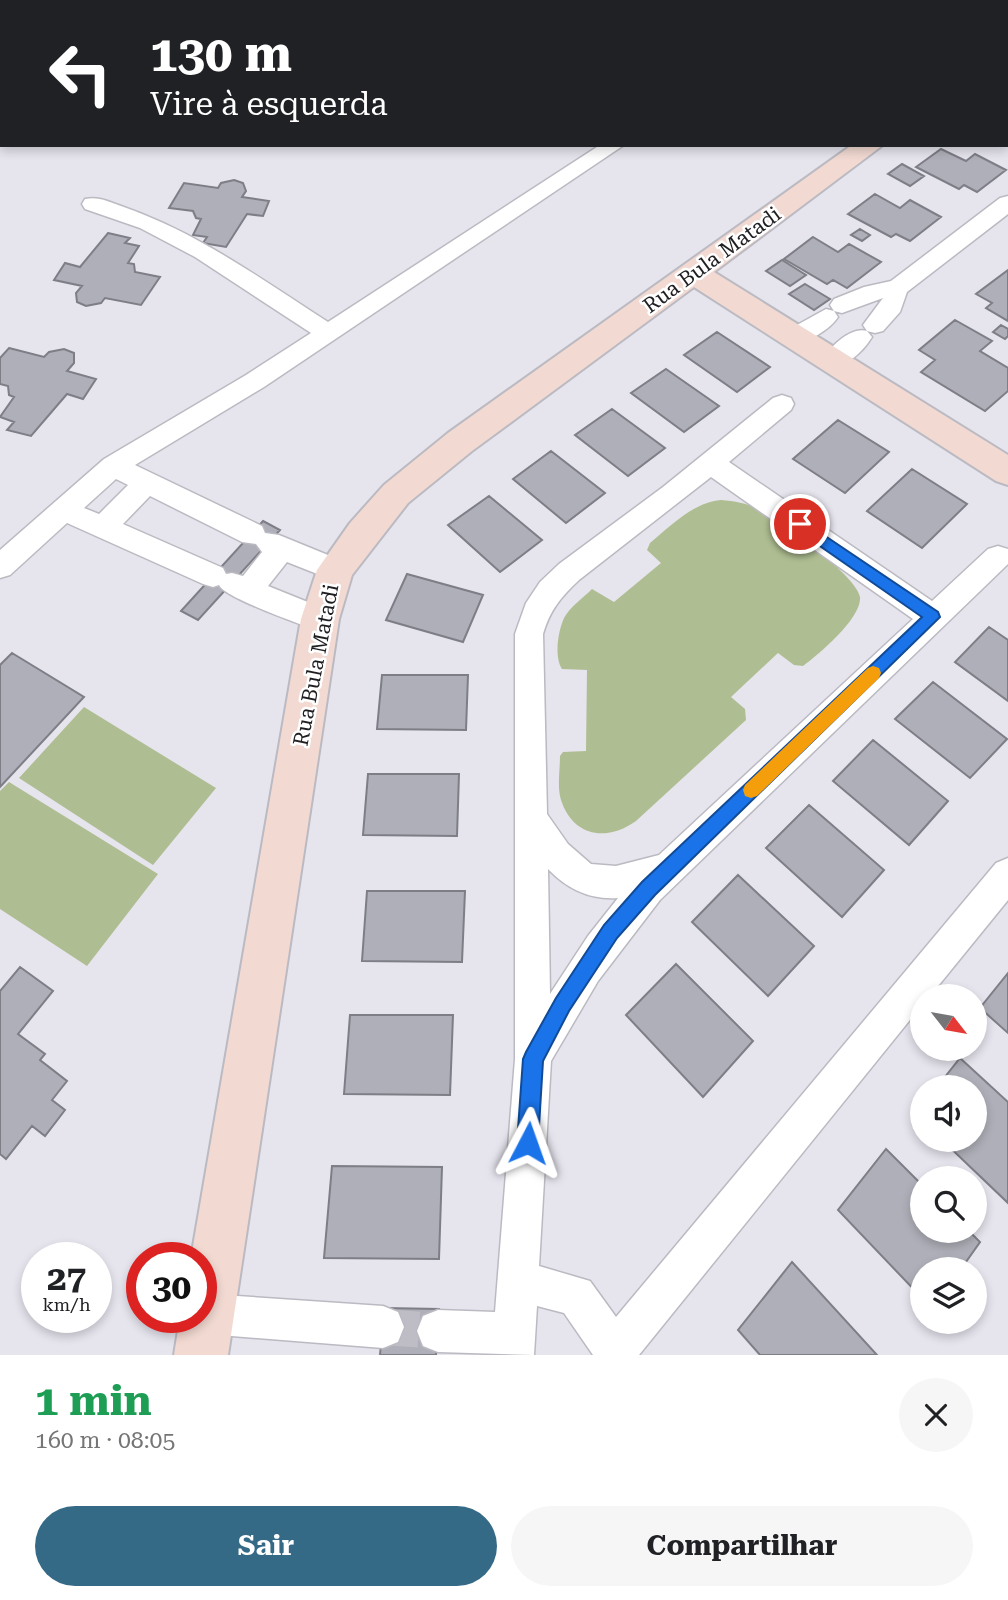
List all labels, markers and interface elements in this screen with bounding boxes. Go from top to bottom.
text: 130 m [150,26,292,83]
icon: left [35,28,126,119]
text: Vire à esquerda [150,85,388,123]
street label: Rua Bula Matadi [639,202,786,318]
pin [770,494,830,554]
icon: arrive [781,505,819,543]
street label: Rua Bula Matadi [289,582,343,748]
north arrow [910,984,987,1060]
map controls [910,984,987,1334]
button: sound [910,1075,987,1152]
position arrow [491,1106,565,1180]
button: search [910,1166,987,1243]
speed limit sign: 30 [126,1242,217,1333]
button: layers [910,1257,987,1334]
text: 27 [47,1258,86,1299]
text: km/h [42,1294,91,1315]
text: 1 min [35,1376,152,1425]
button: close [899,1378,973,1452]
text: 160 m · 08:05 [35,1427,175,1454]
button: Sair [35,1506,497,1586]
button: Compartilhar [511,1506,973,1586]

